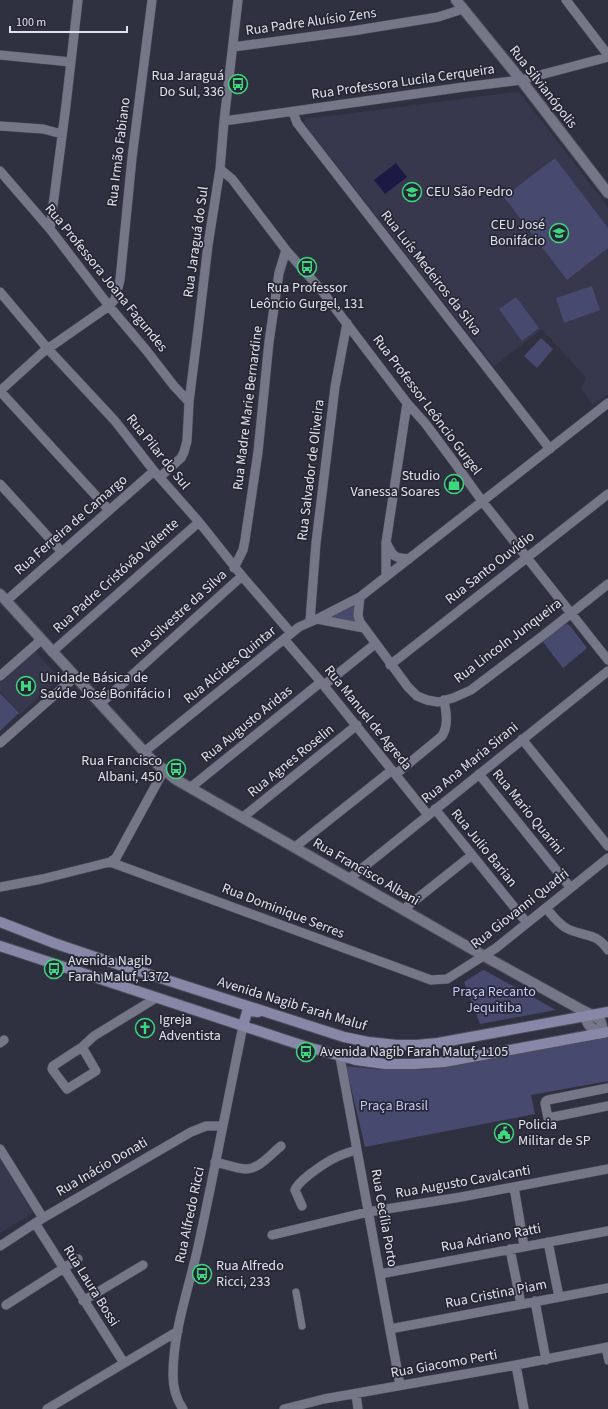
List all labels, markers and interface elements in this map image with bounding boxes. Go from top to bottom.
street label: Rua Padre Aluísio Zens [244,3,378,41]
scale bar [10,8,127,34]
text: 100 m [16,14,46,31]
street label: Rua Silvianópolis [504,41,582,133]
street label: Rua Professora Lucila Cerqueira [310,59,496,105]
place label: Rua Jaraguá Do Sul, 336 [151,66,224,102]
bus stop icon: Rua Jaraguá Do Sul, 336 [227,73,249,95]
street label: Rua Irmão Fabiano [102,96,136,208]
school or university icon: CEU São Pedro [401,181,423,203]
place label: CEU São Pedro [426,182,513,202]
street label: Rua Jaraguá do Sul [178,185,214,299]
street label: Rua Professora Joana Fagundes [40,200,172,356]
street label: Rua Luís Medeiros da Silva [376,206,486,340]
place label: CEU José Bonifácio [490,215,545,251]
school or university icon: CEU José Bonifácio [548,222,570,244]
bus stop icon: Rua Professor Leôncio Gurgel, 131 [296,256,318,278]
place label: Rua Professor Leôncio Gurgel, 131 [250,278,364,314]
street label: Rua Madre Marie Bernardine [228,325,268,491]
street label: Rua Professor Leôncio Gurgel [368,331,487,480]
street label: Rua Salvador de Oliveira [292,398,330,542]
street label: Rua Pilar do Sul [121,410,195,494]
place label: Studio Vanessa Soares [350,466,440,502]
street label: Rua Ferreira de Camargo [10,470,132,580]
shop icon: Studio Vanessa Soares [443,473,465,495]
street label: Rua Padre Cristóvão Valente [49,514,183,638]
street label: Rua Santo Ouvídio [441,527,539,609]
street label: Rua Silvestre da Silva [126,565,232,663]
street label: Rua Lincoln Junqueira [450,594,566,688]
street label: Rua Alcides Quintar [179,621,281,709]
street label: Rua Manuel de Agreda [319,661,417,775]
place label: Unidade Básica de Saúde José Bonifácio I [40,668,171,704]
hospital icon: Unidade Básica de Saúde José Bonifácio I [15,675,37,697]
street label: Rua Augusto Aridas [197,681,297,767]
street label: Rua Ana Maria Sirani [417,718,523,808]
street label: Rua Agnes Roselin [243,720,339,802]
place label: Rua Francisco Albani, 450 [81,751,162,787]
bus stop icon: Rua Francisco Albani, 450 [165,758,187,780]
street label: Rua Mario Quarini [487,765,569,859]
street label: Rua Julio Barian [446,805,522,891]
street label: Rua Francisco Albani [309,833,423,911]
street label: Rua Giovanni Quadri [467,864,573,954]
street label: Rua Dominique Serres [219,878,347,944]
place label: Avenida Nagib Farah Maluf, 1372 [68,951,169,987]
bus stop icon: Avenida Nagib Farah Maluf, 1372 [43,958,65,980]
street label: Avenida Nagib Farah Maluf [215,972,370,1036]
park label: Praça Recanto Jequitiba [452,982,536,1018]
place label: Igreja Adventista [159,1010,221,1046]
church icon: Igreja Adventista [134,1017,156,1039]
bus stop icon: Avenida Nagib Farah Maluf, 1105 [295,1041,317,1063]
place label: Avenida Nagib Farah Maluf, 1105 [320,1042,508,1062]
park label: Praça Brasil [360,1096,429,1116]
place label: Policia Militar de SP [518,1115,591,1151]
public building icon: Policia Militar de SP [493,1122,515,1144]
street label: Rua Inácio Donati [52,1133,152,1201]
street label: Rua Augusto Cavalcanti [394,1160,532,1204]
street label: Rua Alfredo Ricci [170,1165,210,1265]
street label: Rua Cecília Porto [366,1167,402,1269]
street label: Rua Adriano Ratti [439,1218,543,1258]
street label: Rua Laura Bossi [58,1242,124,1330]
place label: Rua Alfredo Ricci, 233 [216,1256,284,1292]
bus stop icon: Rua Alfredo Ricci, 233 [191,1263,213,1285]
street label: Rua Cristina Piam [444,1274,548,1314]
street label: Rua Giacomo Perti [389,1345,499,1383]

